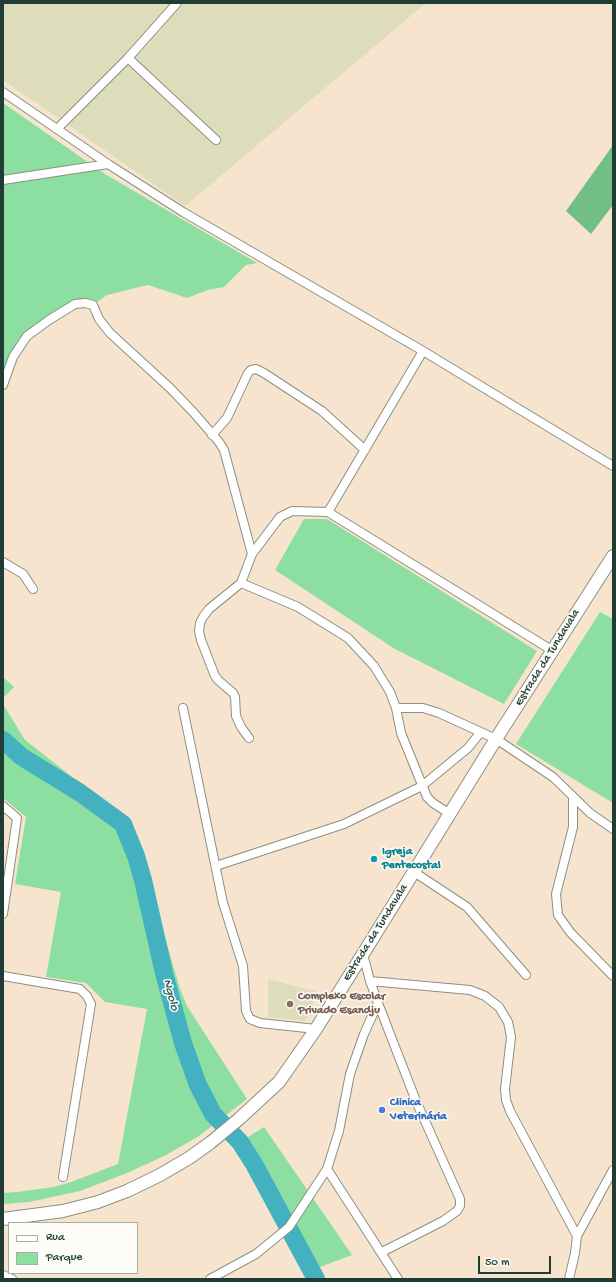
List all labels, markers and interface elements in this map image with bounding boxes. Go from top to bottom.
street label: Estrada da Tundavala [512,607,584,709]
place label: Igreja Pentecostal [382,845,441,873]
marker: Igreja Pentecostal [369,854,379,864]
street label: Estrada da Tundavala [340,882,412,984]
water label: Ngolo [158,977,182,1013]
place label: Complexo Escolar Privado Esandju [298,990,385,1018]
marker: Complexo Escolar Privado Esandju [285,999,295,1009]
place label: Clinica Veterinária [390,1096,447,1124]
marker: Clinica Veterinária [377,1105,387,1115]
legend [8,1222,138,1274]
text: Rua [46,1231,65,1245]
scale bar [480,1248,553,1274]
text: Parque [46,1251,83,1265]
text: 50 m [485,1256,510,1270]

